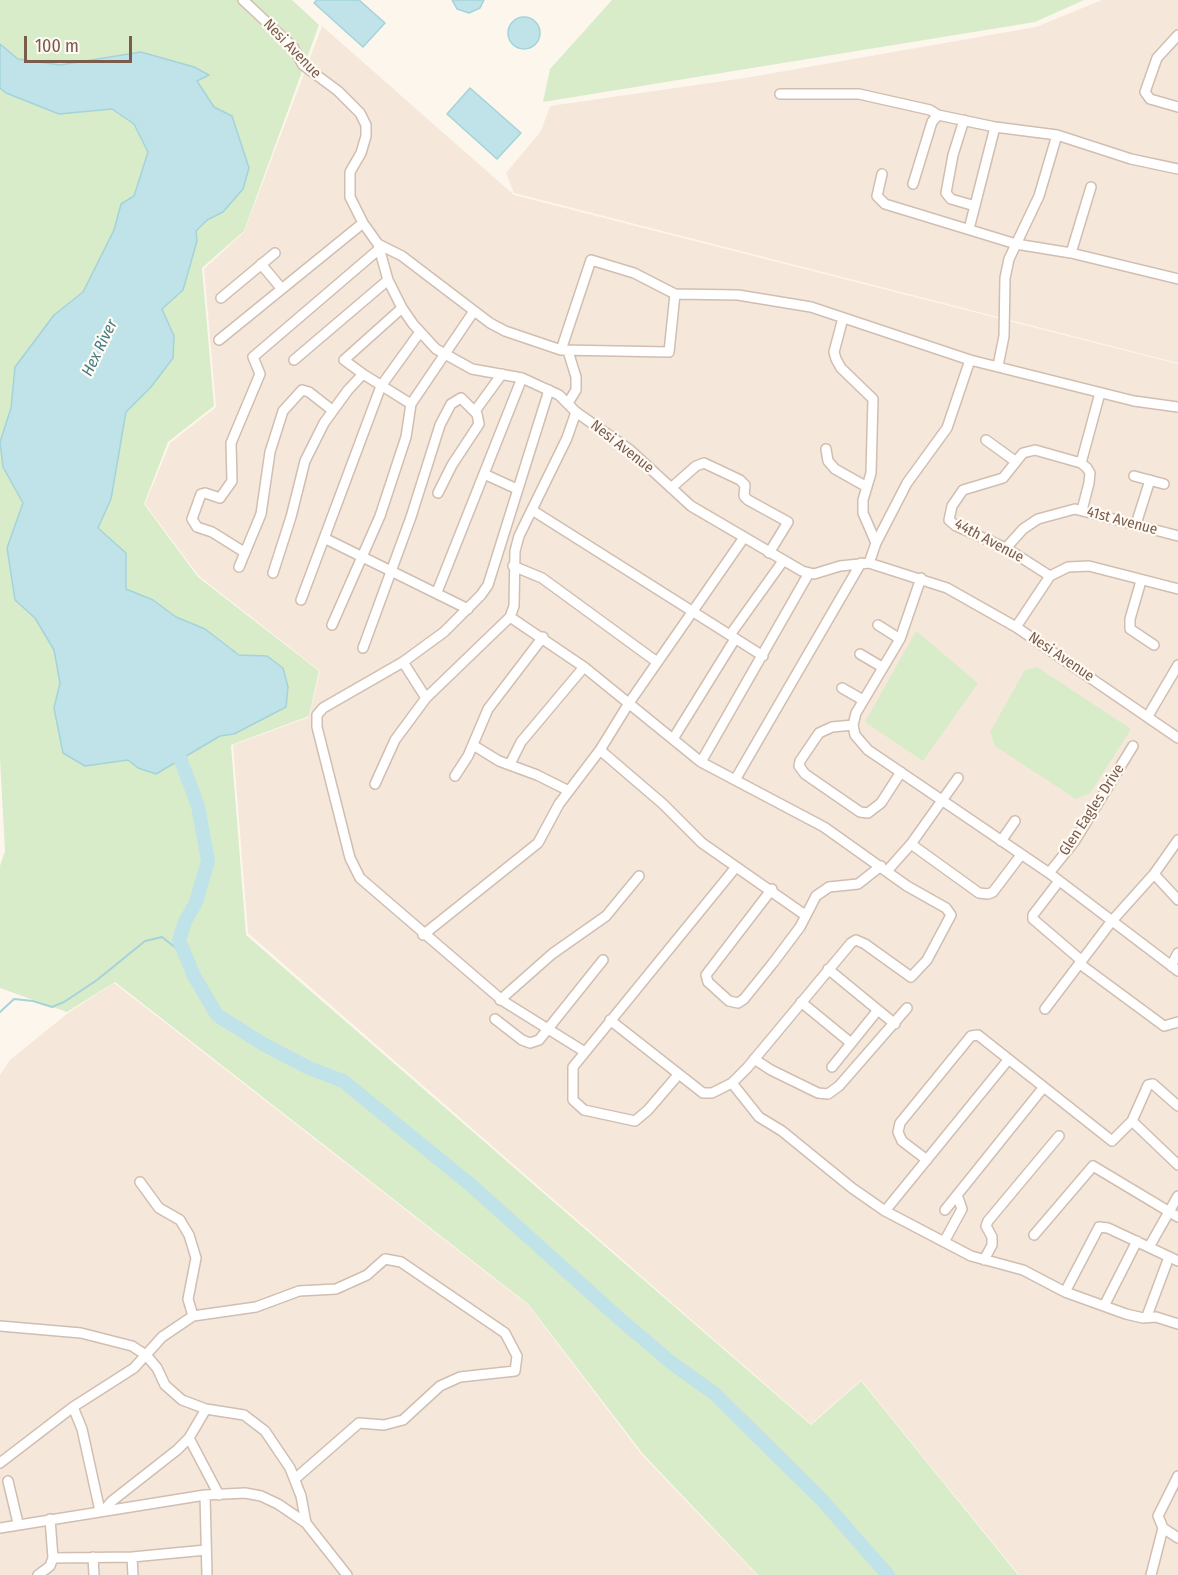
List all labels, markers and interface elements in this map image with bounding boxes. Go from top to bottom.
street label: Nesi Avenue [259,16,325,82]
scale bar [27,24,135,62]
text: 100 m [35,35,79,57]
water label: Hex River [78,316,122,380]
street label: Nesi Avenue [587,417,657,477]
street label: 41st Avenue [1085,503,1159,539]
street label: 44th Avenue [951,515,1027,567]
street label: Nesi Avenue [1025,628,1097,686]
street label: Glen Eagles Drive [1056,761,1128,859]

